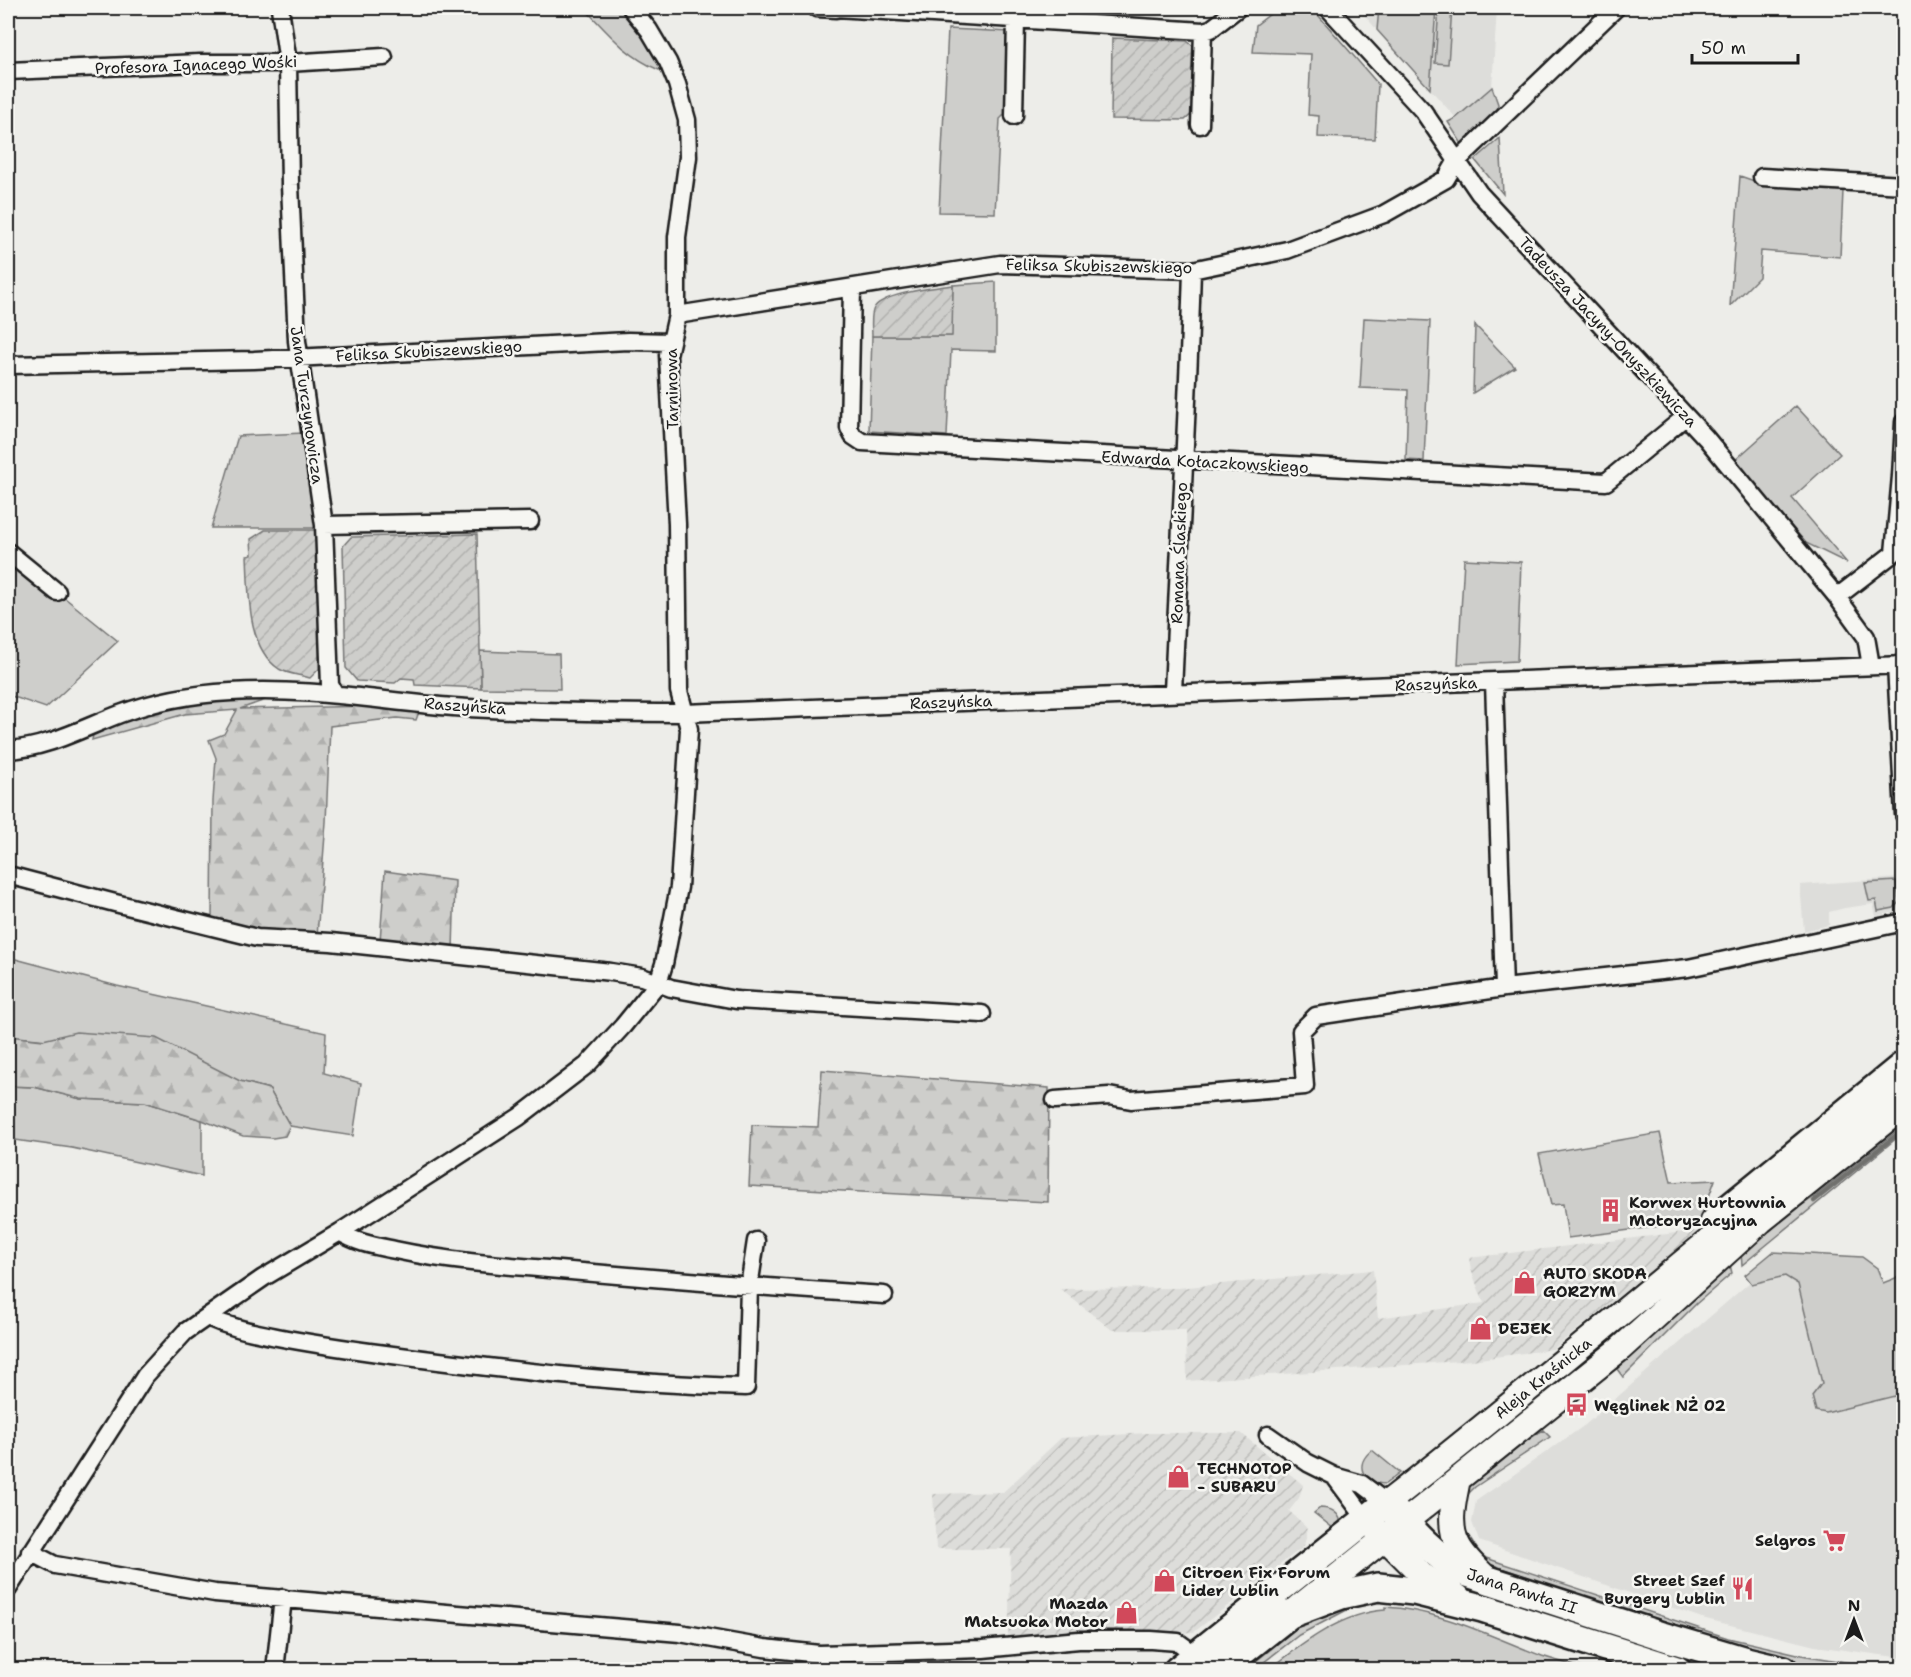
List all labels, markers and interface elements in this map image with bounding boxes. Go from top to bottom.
scale bar [1692,27,1798,65]
text: 50 m [1701,36,1746,60]
street label: Profesora Ignacego Wośki [94,51,298,79]
street label: Tadeusza Jacyny-Onyszkiewicza [1514,232,1702,432]
street label: Feliksa Skubiszewskiego [1005,254,1193,278]
street label: Jana Turczynowicza [286,325,328,485]
street label: Feliksa Skubiszewskiego [335,336,523,366]
street label: Tarninowa [661,348,683,430]
street label: Edwarda Kołaczkowskiego [1101,446,1309,478]
street label: Romana Ślaskiego [1166,482,1192,624]
street label: Raszyńska [1394,672,1478,696]
street label: Raszyńska [909,690,993,714]
street label: Raszyńska [423,693,507,719]
place label: Korwex Hurtownia Motoryzacyjna [1629,1192,1786,1231]
building icon: Korwex Hurtownia Motoryzacyjna [1598,1198,1624,1224]
place label: AUTO SKODA GORZYM [1543,1263,1647,1302]
shop icon: AUTO SKODA GORZYM [1512,1269,1538,1295]
shop icon: DEJEK [1467,1315,1493,1341]
place label: DEJEK [1498,1318,1552,1339]
street label: Aleja Kraśnicka [1490,1332,1596,1424]
bus stop icon: Węglinek NŻ 02 [1563,1392,1589,1418]
place label: Węglinek NŻ 02 [1594,1395,1726,1416]
place label: TECHNOTOP - SUBARU [1197,1458,1292,1497]
shop icon: TECHNOTOP - SUBARU [1166,1464,1192,1490]
supermarket icon: Selgros [1821,1527,1847,1553]
place label: Selgros [1755,1530,1816,1551]
place label: Citroen Fix Forum Lider Lublin [1182,1562,1330,1601]
street label: Jana Pawła II [1464,1563,1580,1619]
shop icon: Citroen Fix Forum Lider Lublin [1151,1568,1177,1594]
place label: Street Szef Burgery Lublin [1604,1570,1726,1609]
restaurant icon: Street Szef Burgery Lublin [1730,1576,1756,1602]
north arrow [1824,1590,1884,1650]
place label: Mazda Matsuoka Motor [964,1593,1108,1632]
text: N [1848,1595,1860,1616]
shop icon: Mazda Matsuoka Motor [1113,1599,1139,1625]

